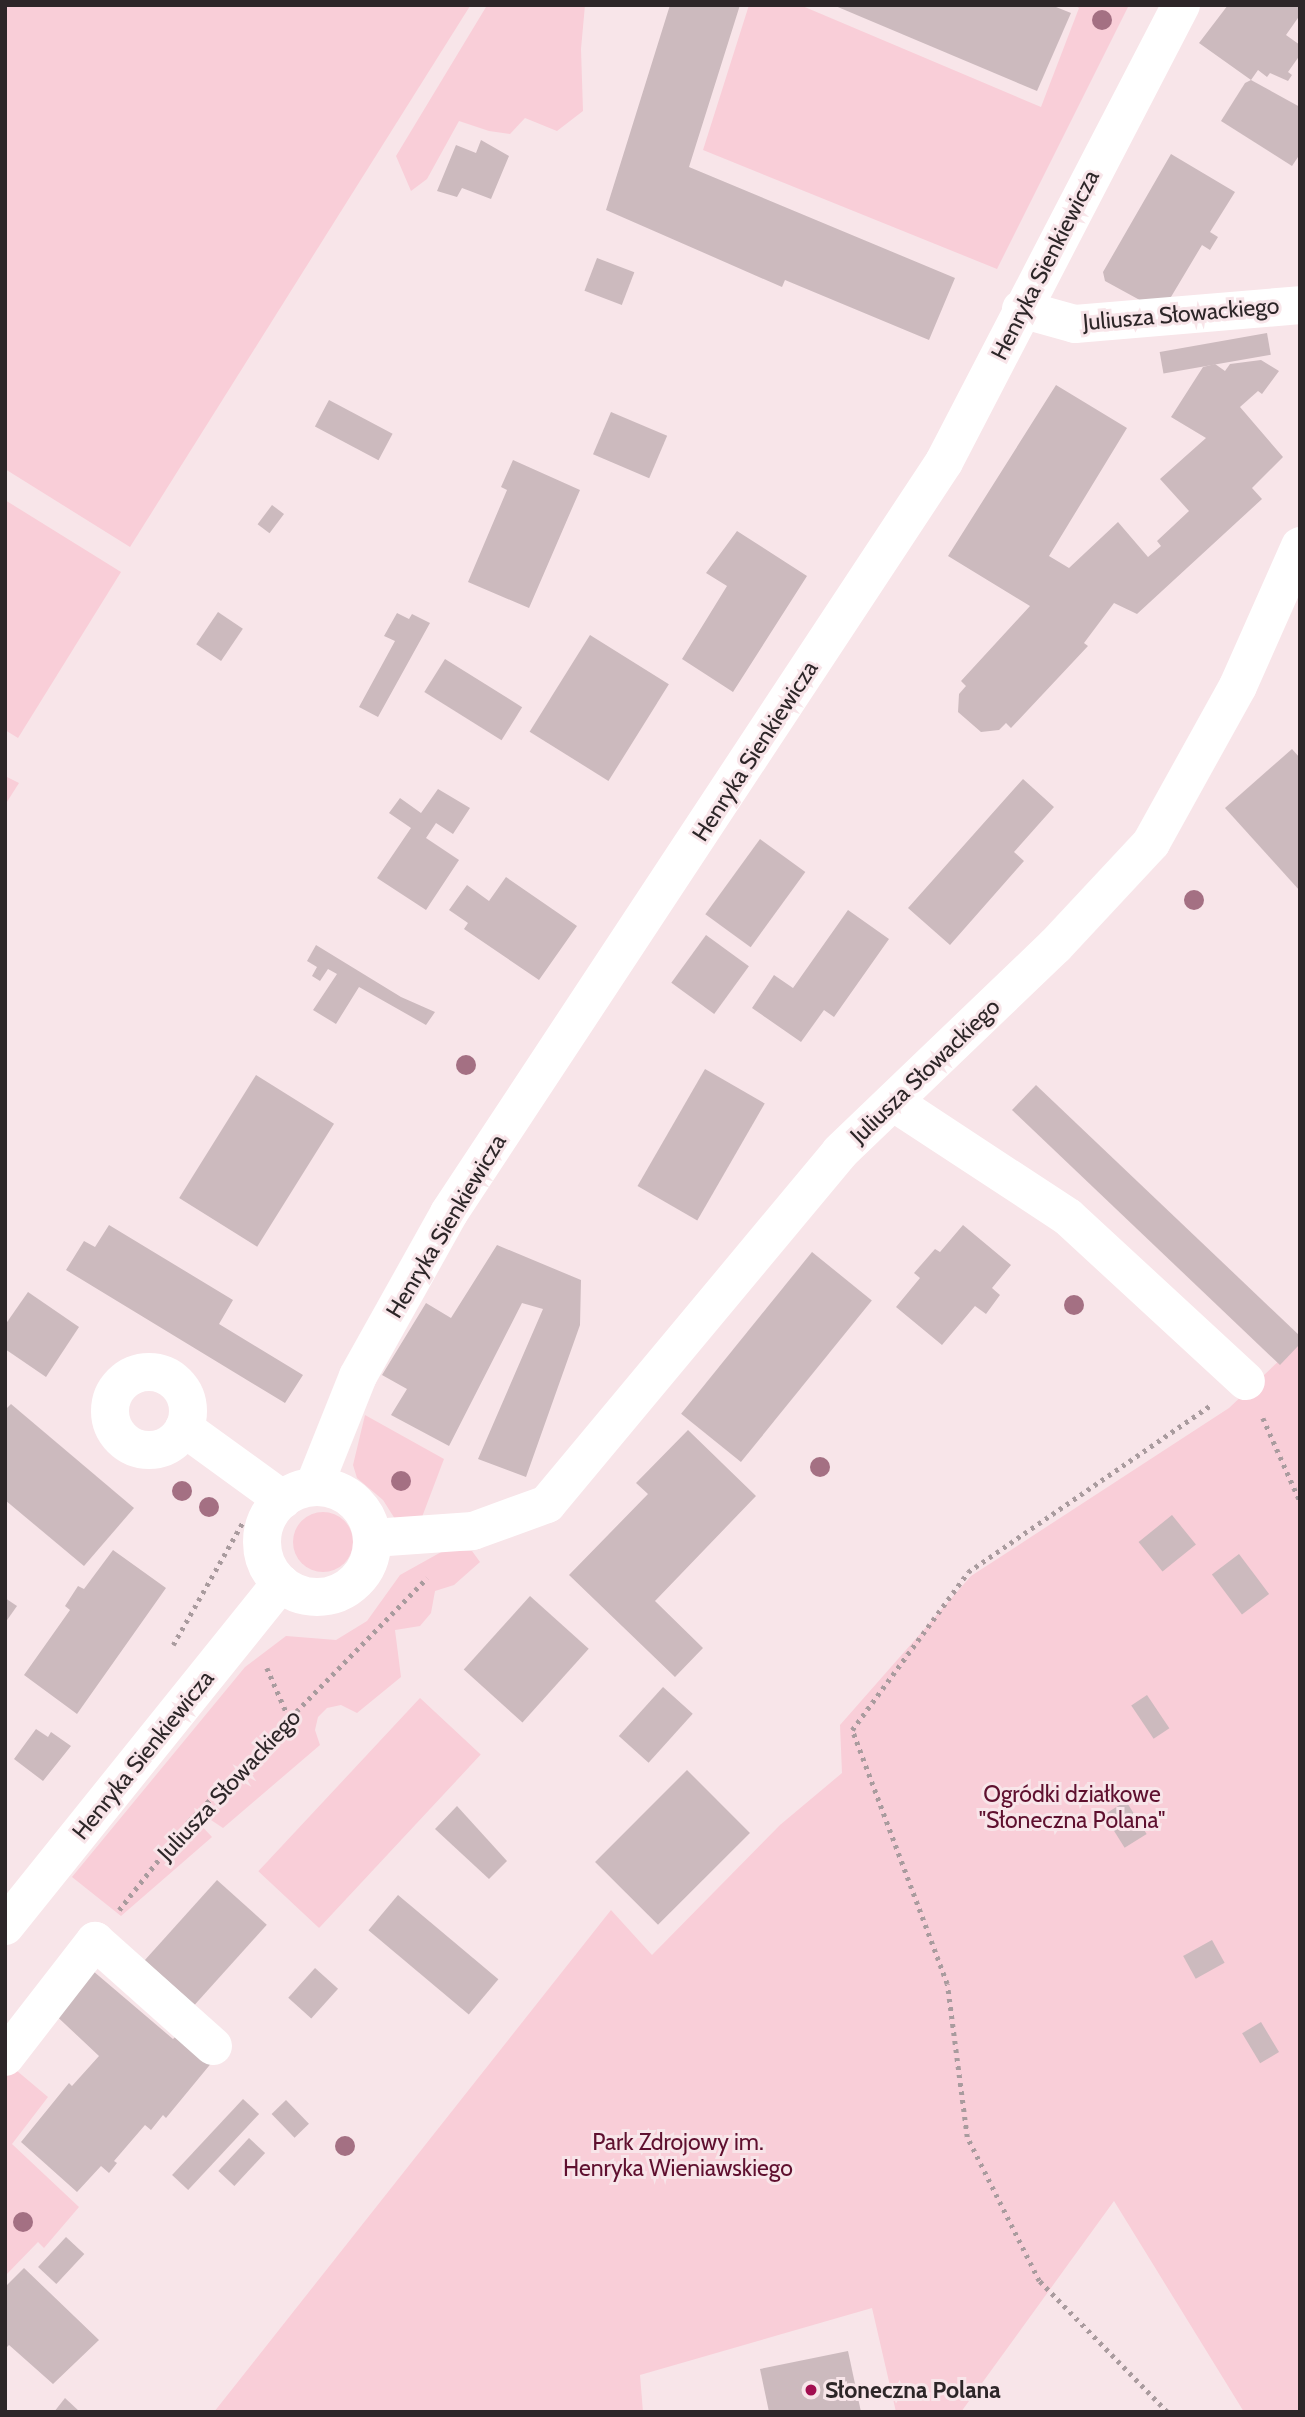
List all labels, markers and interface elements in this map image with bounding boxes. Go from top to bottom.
street label: Henryka Sienkiewicza [985,165,1105,365]
street label: Juliusza Słowackiego [1082,292,1280,336]
street label: Henryka Sienkiewicza [686,656,824,846]
street label: Juliusza Słowackiego [845,993,1005,1149]
street label: Henryka Sienkiewicza [380,1129,512,1323]
street label: Henryka Sienkiewicza [66,1665,220,1845]
street label: Juliusza Słowackiego [152,1704,306,1866]
park label: Ogródki działkowe "Słoneczna Polana" [979,1780,1165,1834]
park label: Park Zdrojowy im. Henryka Wieniawskiego [563,2128,793,2182]
place label: Słoneczna Polana [825,2376,1001,2404]
marker: Słoneczna Polana [803,2382,819,2398]

